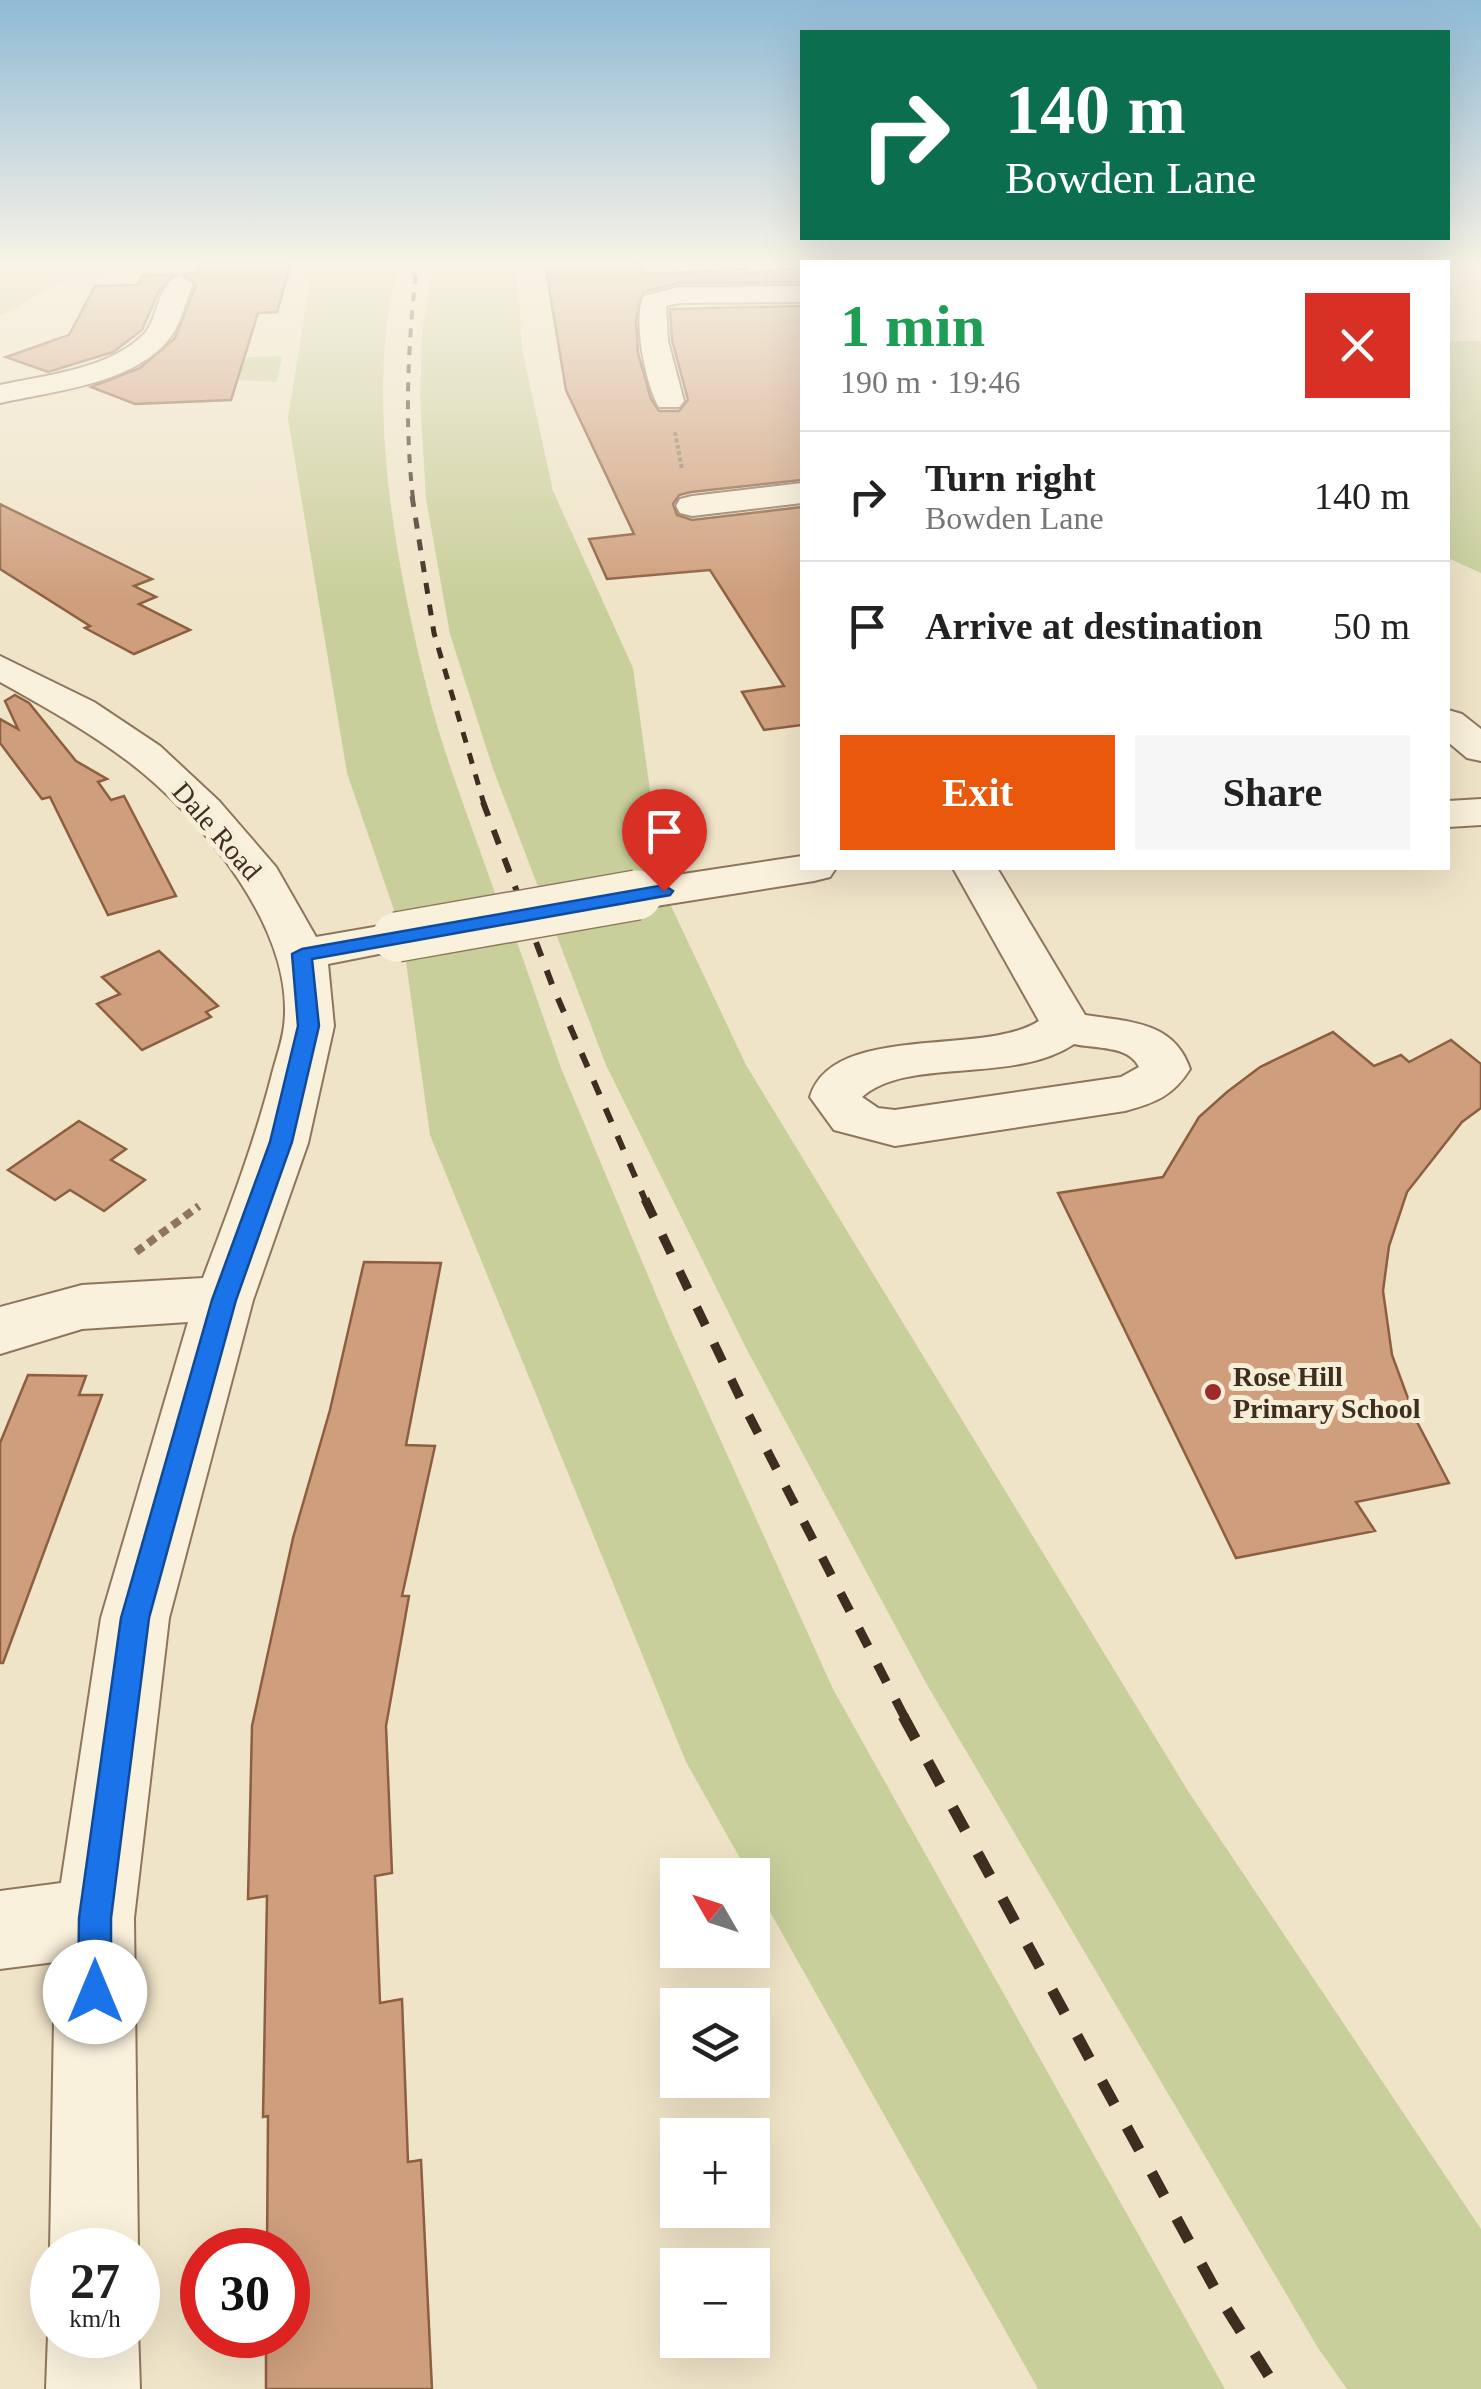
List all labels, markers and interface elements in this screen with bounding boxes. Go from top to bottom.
icon: right [840,70,970,200]
text: 140 m [1005,71,1186,148]
text: Bowden Lane [1005,153,1256,203]
text: 1 min [840,293,985,359]
button: close [1305,293,1410,398]
text: 190 m · 19:46 [840,364,1020,400]
text: Turn right [925,457,1096,499]
icon: right [840,469,895,524]
text: 140 m [1314,475,1410,517]
text: Bowden Lane [925,500,1104,536]
icon: arrive [840,599,895,654]
text: Arrive at destination [925,605,1263,647]
text: 50 m [1333,605,1410,647]
button: Exit [840,735,1115,850]
button: Share [1135,735,1410,850]
street label: Dale Road [166,776,268,886]
pin [622,789,707,892]
icon: arrive [637,804,692,859]
place label: Rose Hill Primary School [1233,1361,1421,1424]
marker: Rose Hill Primary School [1202,1381,1224,1403]
north arrow [660,1858,770,1968]
map controls [660,1858,770,2358]
position arrow [43,1940,147,2044]
button: layers [660,1988,770,2098]
button: + [660,2118,770,2228]
speed limit sign: 30 [180,2228,310,2358]
button: − [660,2248,770,2358]
text: 27 [70,2253,120,2309]
text: km/h [69,2305,121,2332]

